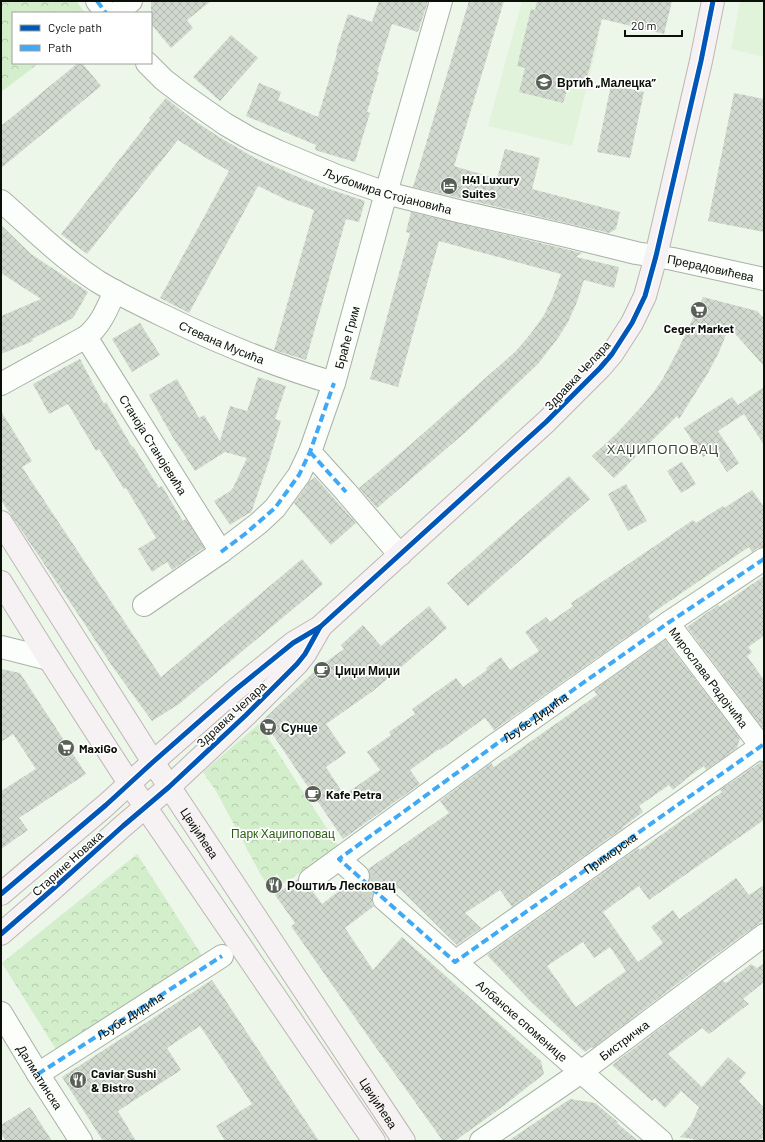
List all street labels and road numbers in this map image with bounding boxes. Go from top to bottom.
street label: Љубомира Стојановића [322,164,454,216]
street label: Прерадовићева [666,251,756,284]
street label: Браће Грим [331,304,362,370]
street label: Стевана Мусића [177,317,267,366]
street label: Здравка Челара [541,337,614,413]
street label: Станоја Станојевића [117,392,190,498]
street label: Мирослава Радојчића [667,624,752,730]
street label: Здравка Челара [193,678,270,750]
street label: Љубе Дидића [500,689,571,745]
street label: Цвијићева [177,805,222,861]
street label: Старине Новака [29,827,106,899]
street label: Приморска [581,829,639,876]
street label: Албанске споменице [474,977,571,1064]
street label: Љубе Дидића [94,988,166,1042]
street label: Бистричка [596,1017,651,1063]
street label: Далматинска [14,1042,66,1112]
street label: Цвијићева [356,1075,401,1131]

